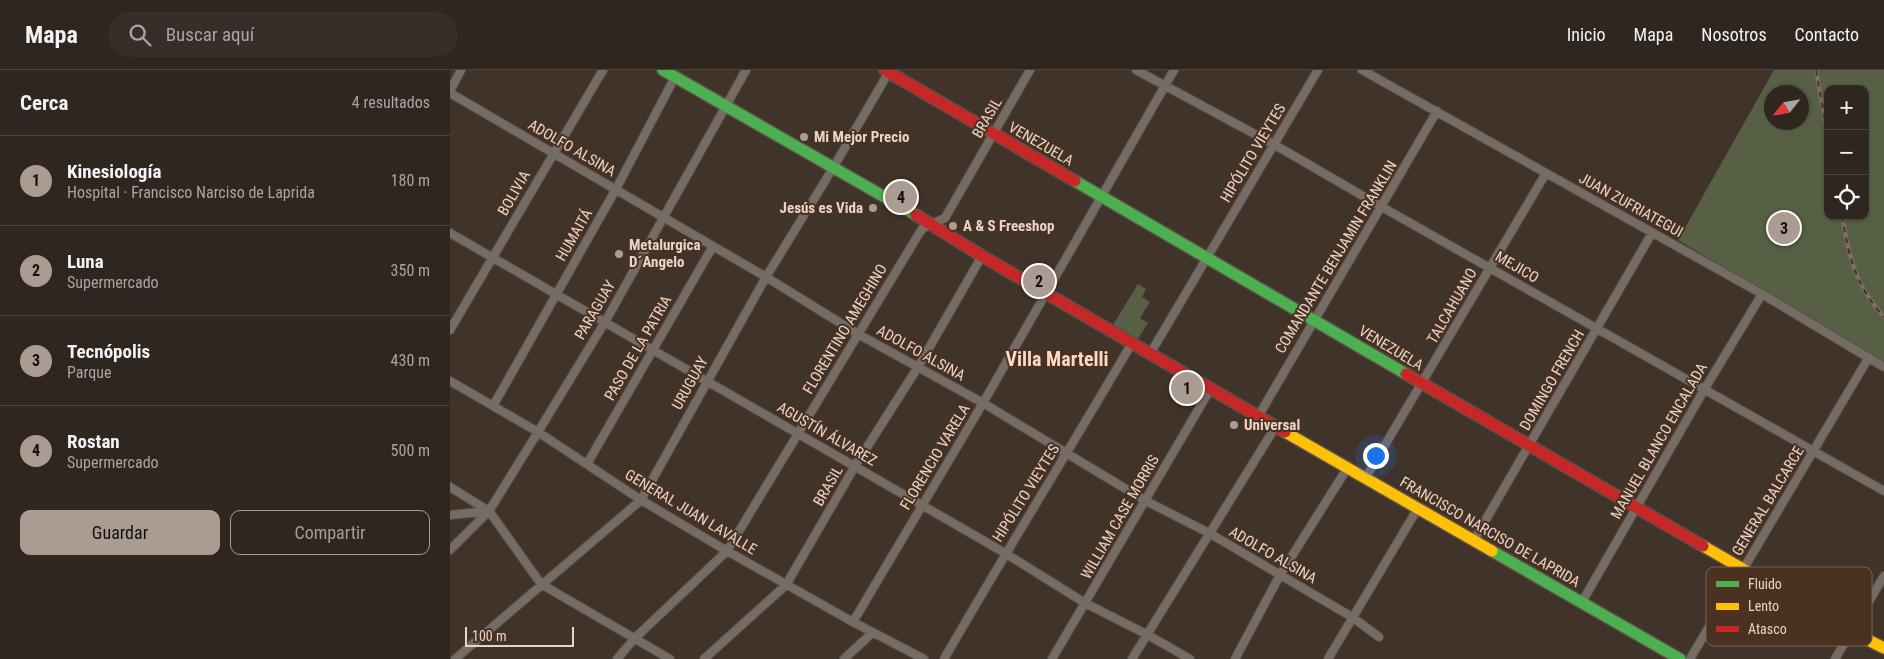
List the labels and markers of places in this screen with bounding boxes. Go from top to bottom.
place label: Mi Mejor Precio [814,128,909,146]
marker: Mi Mejor Precio [798,131,810,143]
pin: 4 [885,178,917,216]
place label: Jesús es Vida [780,199,863,217]
marker: Jesús es Vida [867,202,879,214]
pin: 3 [1768,209,1800,247]
place label: A & S Freeshop [963,217,1054,235]
marker: A & S Freeshop [947,220,959,232]
place label: Metalurgica D´Angelo [629,236,701,271]
marker: Metalurgica D´Angelo [613,248,625,260]
pin: 2 [1023,262,1055,300]
pin: 1 [1171,369,1203,407]
place label: Universal [1244,416,1300,434]
marker: Universal [1228,419,1240,431]

